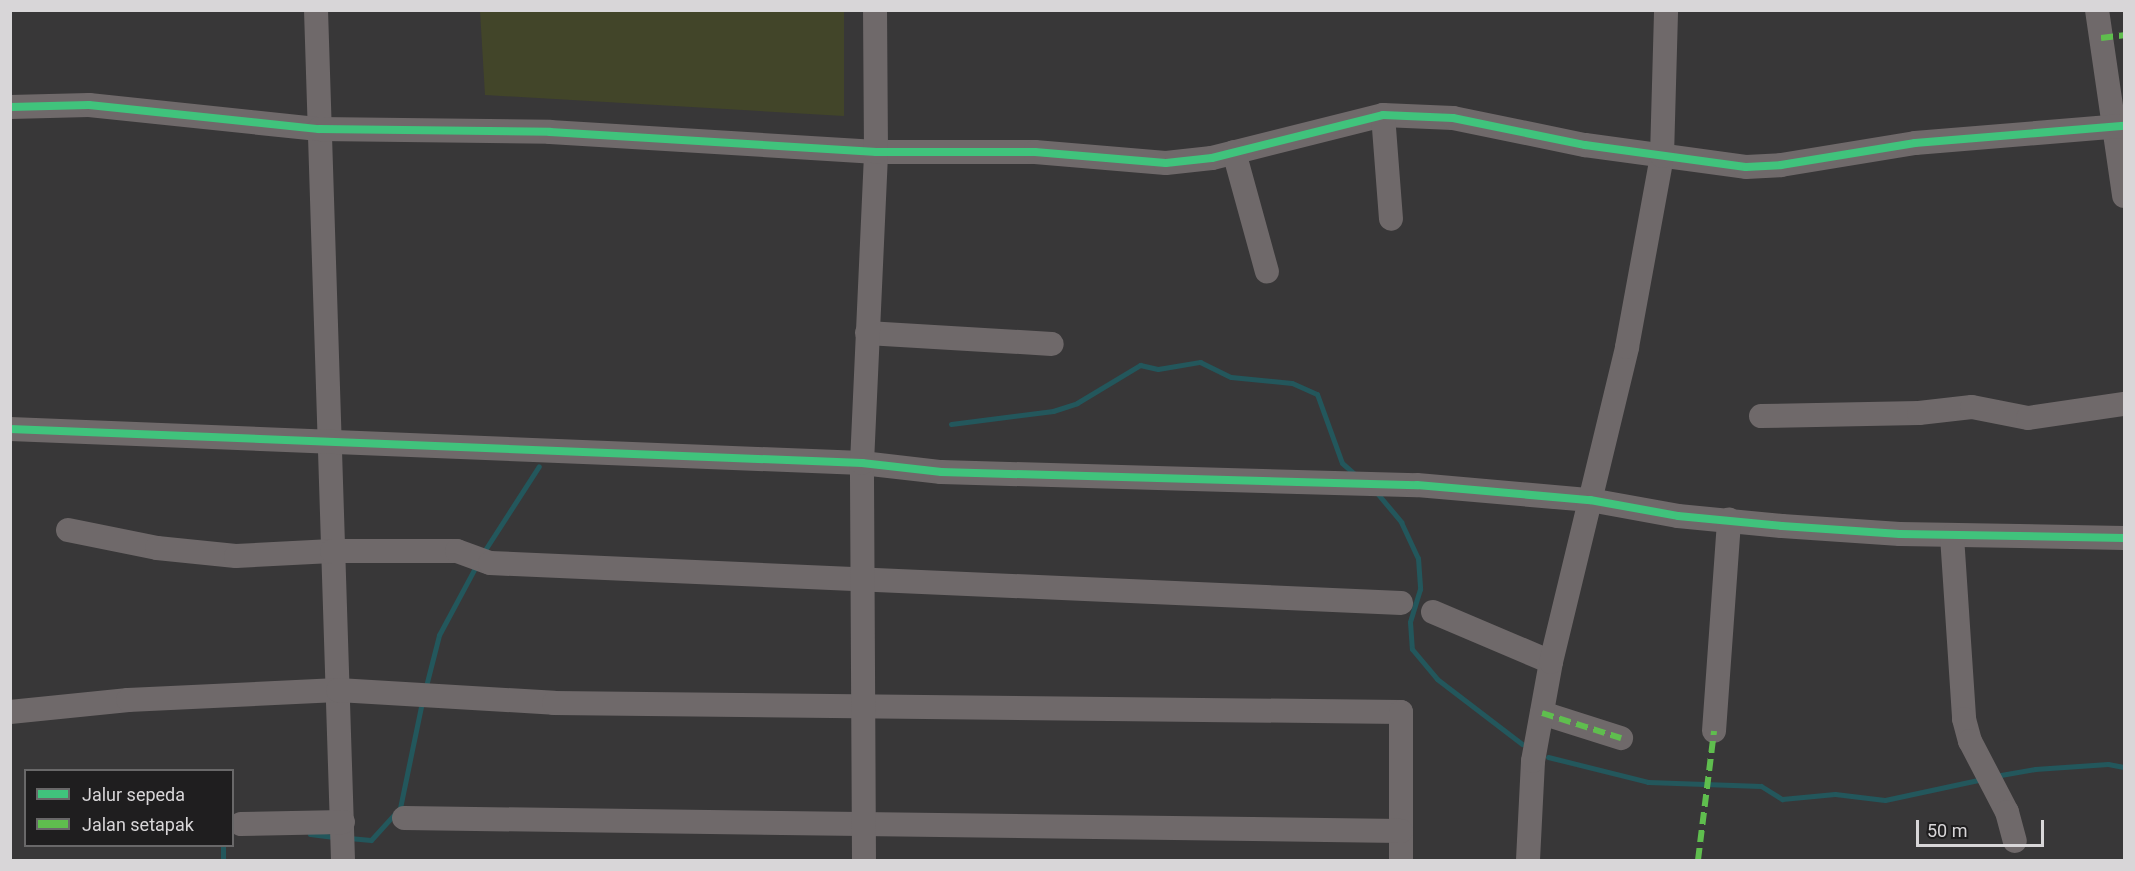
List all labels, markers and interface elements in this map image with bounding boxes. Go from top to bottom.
legend [24,769,234,847]
text: Jalur sepeda [82,784,185,805]
scale bar [1919,808,2046,846]
text: Jalan setapak [82,814,194,835]
text: 50 m [1927,820,1967,841]

